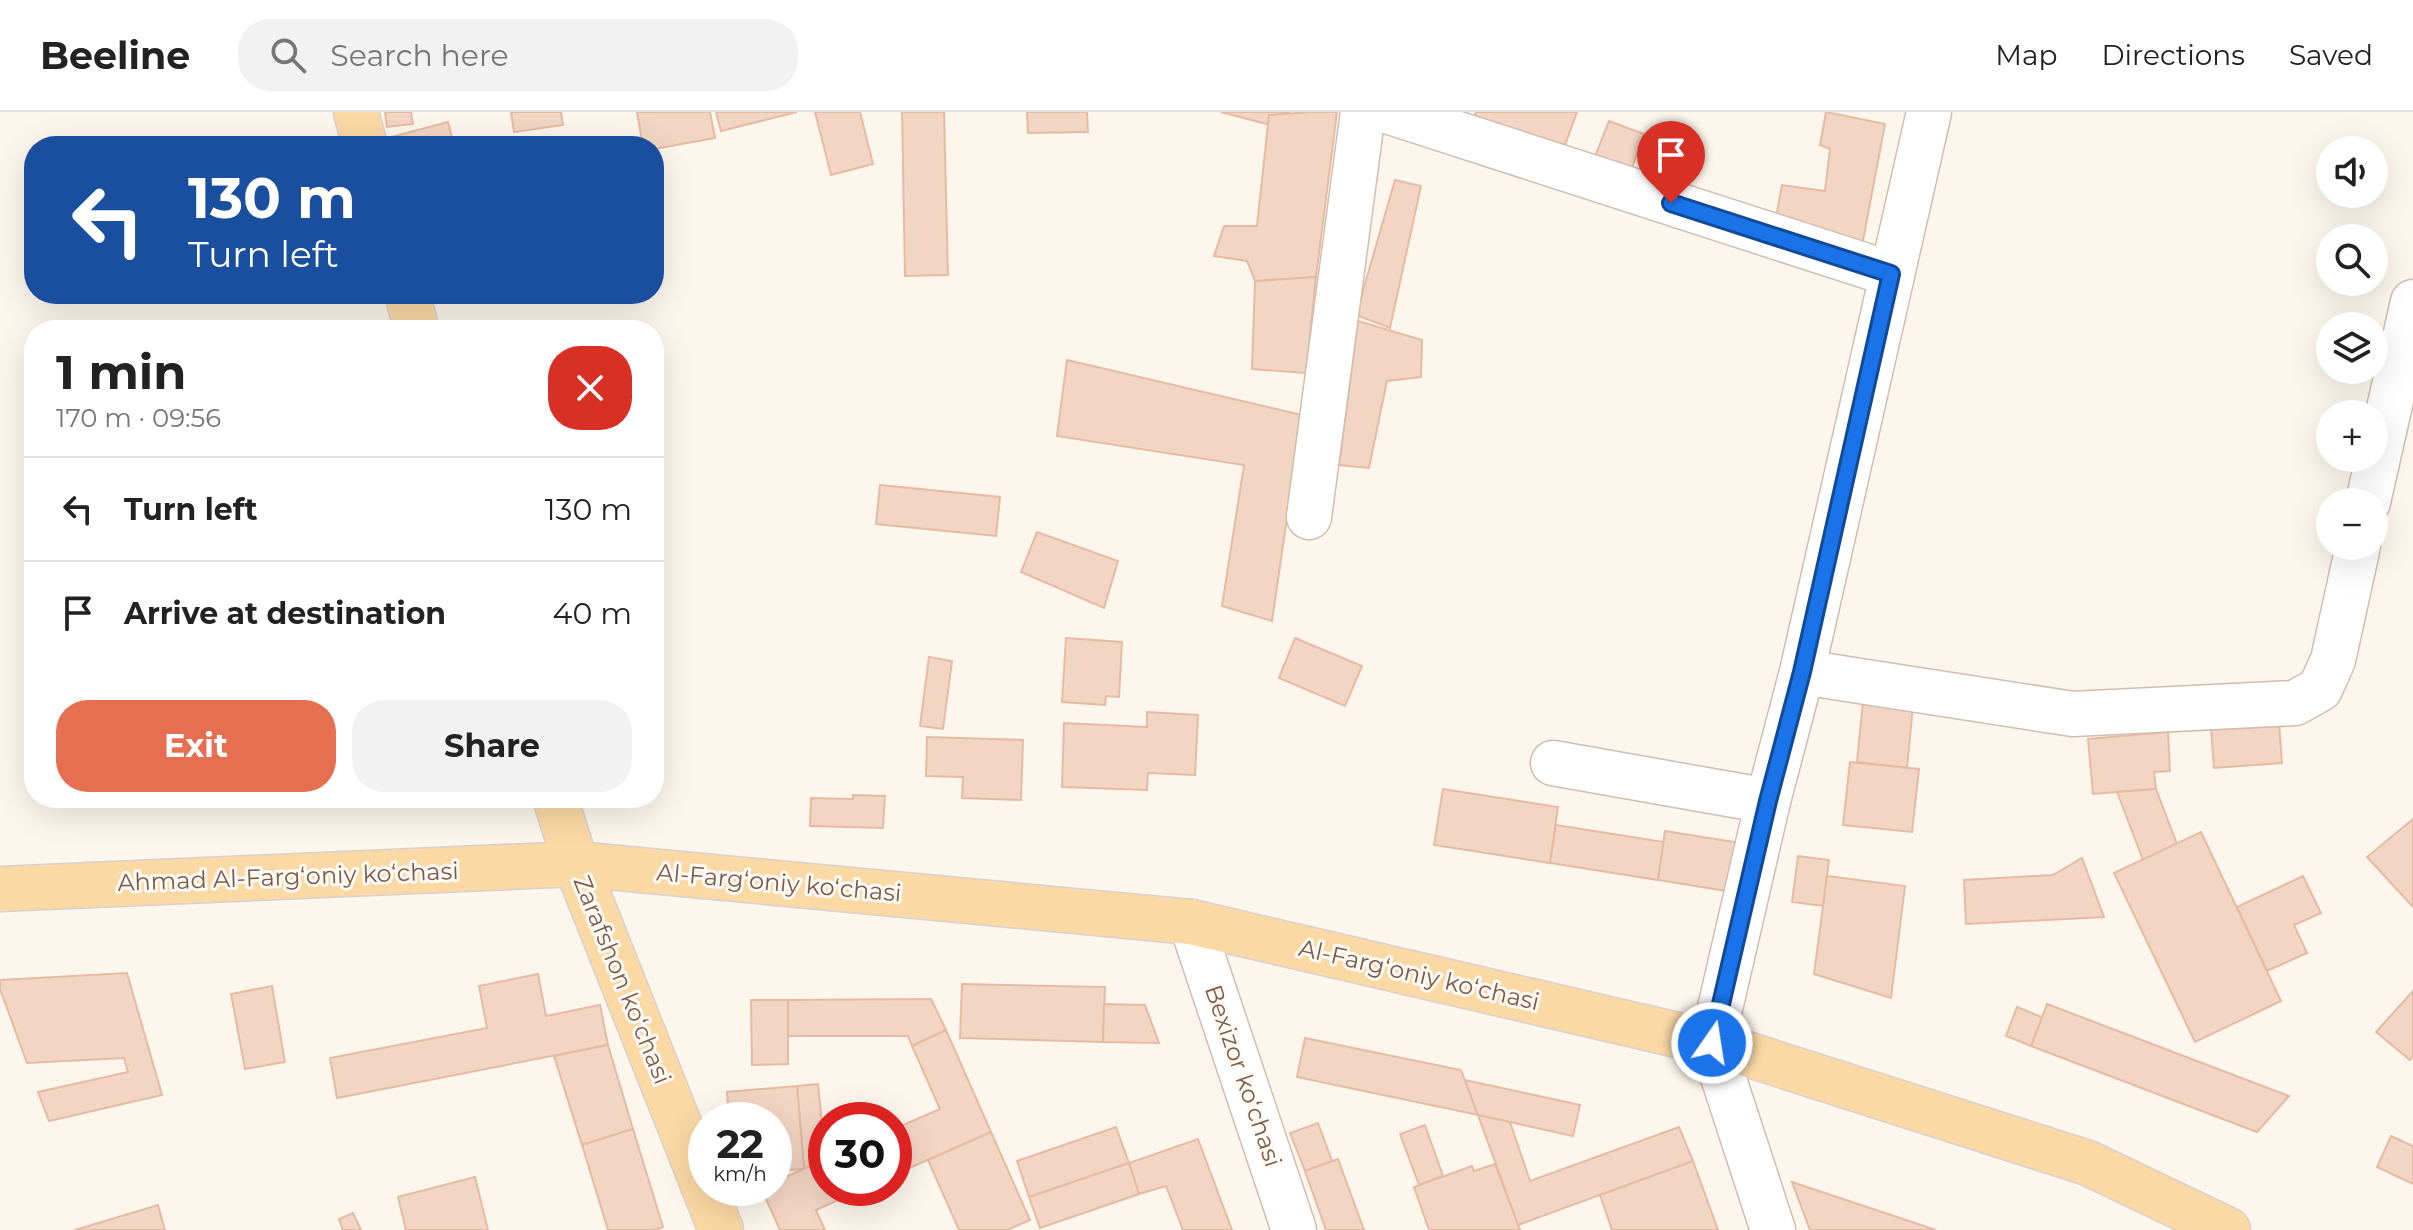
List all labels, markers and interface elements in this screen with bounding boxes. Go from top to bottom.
search box [238,19,798,91]
text: Beeline [40,32,190,79]
icon: search [266,33,310,77]
text: Search here [330,37,509,74]
text: Map [1995,38,2057,72]
text: Directions [2101,38,2245,72]
text: Saved [2289,38,2373,72]
pin [1637,121,1705,203]
icon: arrive [1649,133,1693,177]
map controls [2316,136,2388,560]
button: sound [2316,136,2388,208]
text: 130 m [188,164,356,232]
icon: left [56,168,160,272]
button: search [2316,224,2388,296]
text: Turn left [188,232,339,276]
button: layers [2316,312,2388,384]
text: 1 min [56,343,186,401]
button: close [548,346,632,430]
button: + [2316,400,2388,472]
text: 170 m · 09:56 [56,402,221,434]
icon: left [56,487,100,531]
button: − [2316,488,2388,560]
text: Turn left [124,491,257,528]
text: 130 m [545,491,632,528]
icon: arrive [56,591,100,635]
text: Arrive at destination [124,595,446,632]
text: 40 m [553,595,632,632]
button: Exit [56,700,336,792]
button: Share [352,700,632,792]
street label: Ahmad Al-Fargʻoniy koʻchasi [117,856,459,897]
street label: Al-Fargʻoniy koʻchasi [655,857,903,908]
street label: Zarafshon koʻchasi [567,871,678,1088]
street label: Al-Fargʻoniy koʻchasi [1296,933,1542,1016]
street label: Bexizor koʻchasi [1199,981,1288,1171]
position arrow [1670,1001,1754,1085]
speed limit sign: 30 [808,1102,912,1206]
text: 22 [716,1119,764,1168]
text: km/h [713,1162,767,1186]

